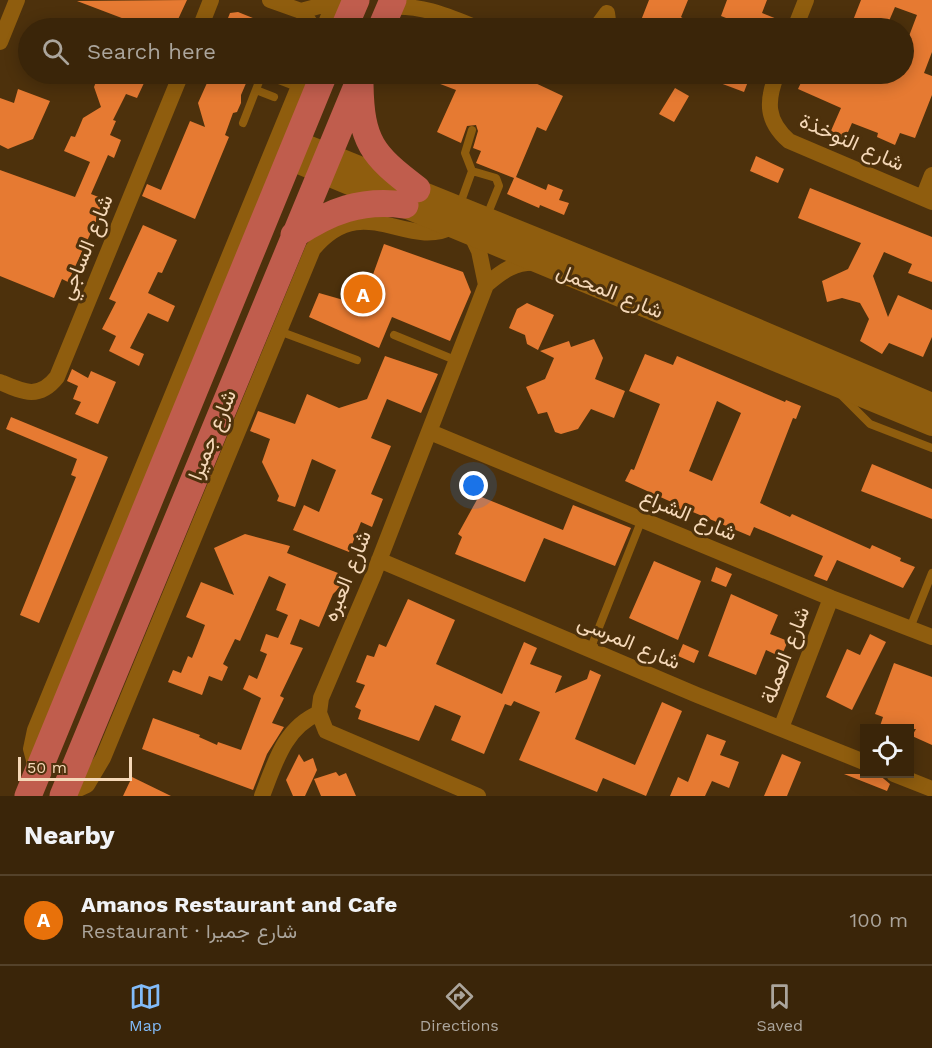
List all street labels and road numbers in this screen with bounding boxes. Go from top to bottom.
street label: شارع النوخذة [795,107,908,178]
street label: شارع الساجي [53,191,123,305]
street label: شارع المحمل [552,258,667,325]
street label: شارع جميرا [182,386,243,484]
street label: شارع الشراع [637,483,741,548]
street label: شارع العبره [317,527,378,626]
street label: شارع العملة [755,603,816,708]
street label: شارع المرسى [573,609,684,676]

